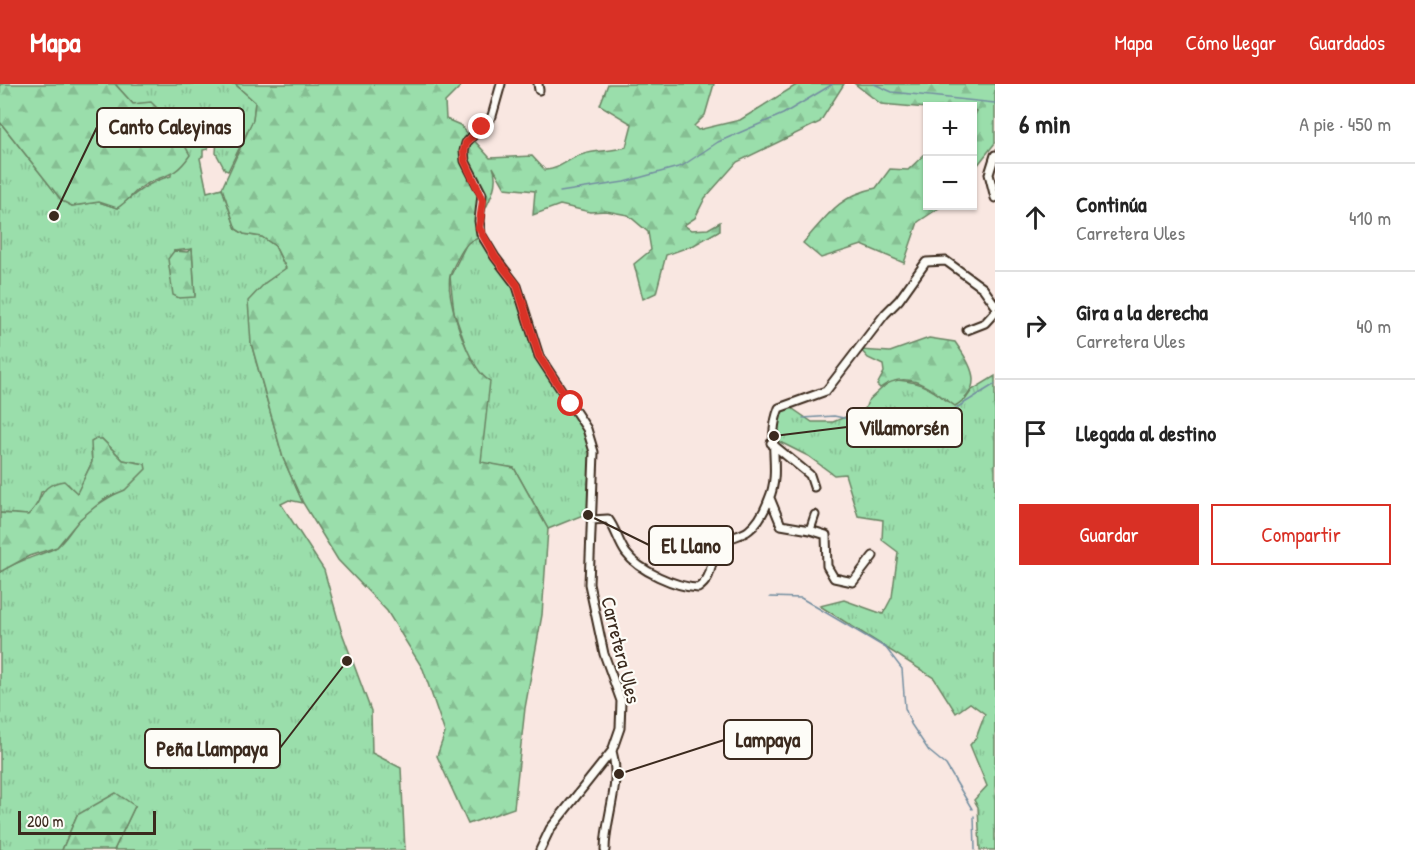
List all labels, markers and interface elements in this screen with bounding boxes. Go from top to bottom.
text: Mapa [30,23,81,61]
text: Mapa [1114,28,1152,57]
text: Cómo llegar [1185,28,1276,57]
text: Guardados [1309,28,1385,57]
map controls [923,102,977,210]
button: + [923,102,977,156]
text: 6 min [1019,106,1071,141]
callout: Canto Caleyinas [97,108,244,147]
text: A pie · 450 m [1299,110,1391,137]
text: Canto Caleyinas [109,112,231,142]
route end [468,113,494,139]
button: − [923,156,977,210]
text: Continúa [1076,189,1147,219]
icon: ahead [1019,201,1052,234]
text: 410 m [1349,204,1391,231]
text: Carretera Ules [1076,219,1185,246]
text: Gira a la derecha [1076,297,1208,327]
icon: right [1019,309,1052,342]
text: 40 m [1356,312,1391,339]
text: Carretera Ules [1076,327,1185,354]
route start [557,390,583,416]
callout: Villamorsén [847,408,962,447]
text: Villamorsén [859,413,949,442]
icon: arrive [1019,417,1052,450]
text: Llegada al destino [1076,418,1216,448]
button: Guardar [1019,504,1199,565]
button: Compartir [1211,504,1391,565]
callout: El Llano [649,526,733,565]
text: El Llano [661,531,721,560]
street label: Carretera Ules [595,594,648,706]
callout: Lampaya [724,720,812,759]
text: Lampaya [736,725,801,755]
callout: Peña Llampaya [145,729,280,768]
text: Peña Llampaya [156,734,268,764]
scale bar [18,808,156,836]
text: 200 m [27,810,63,832]

